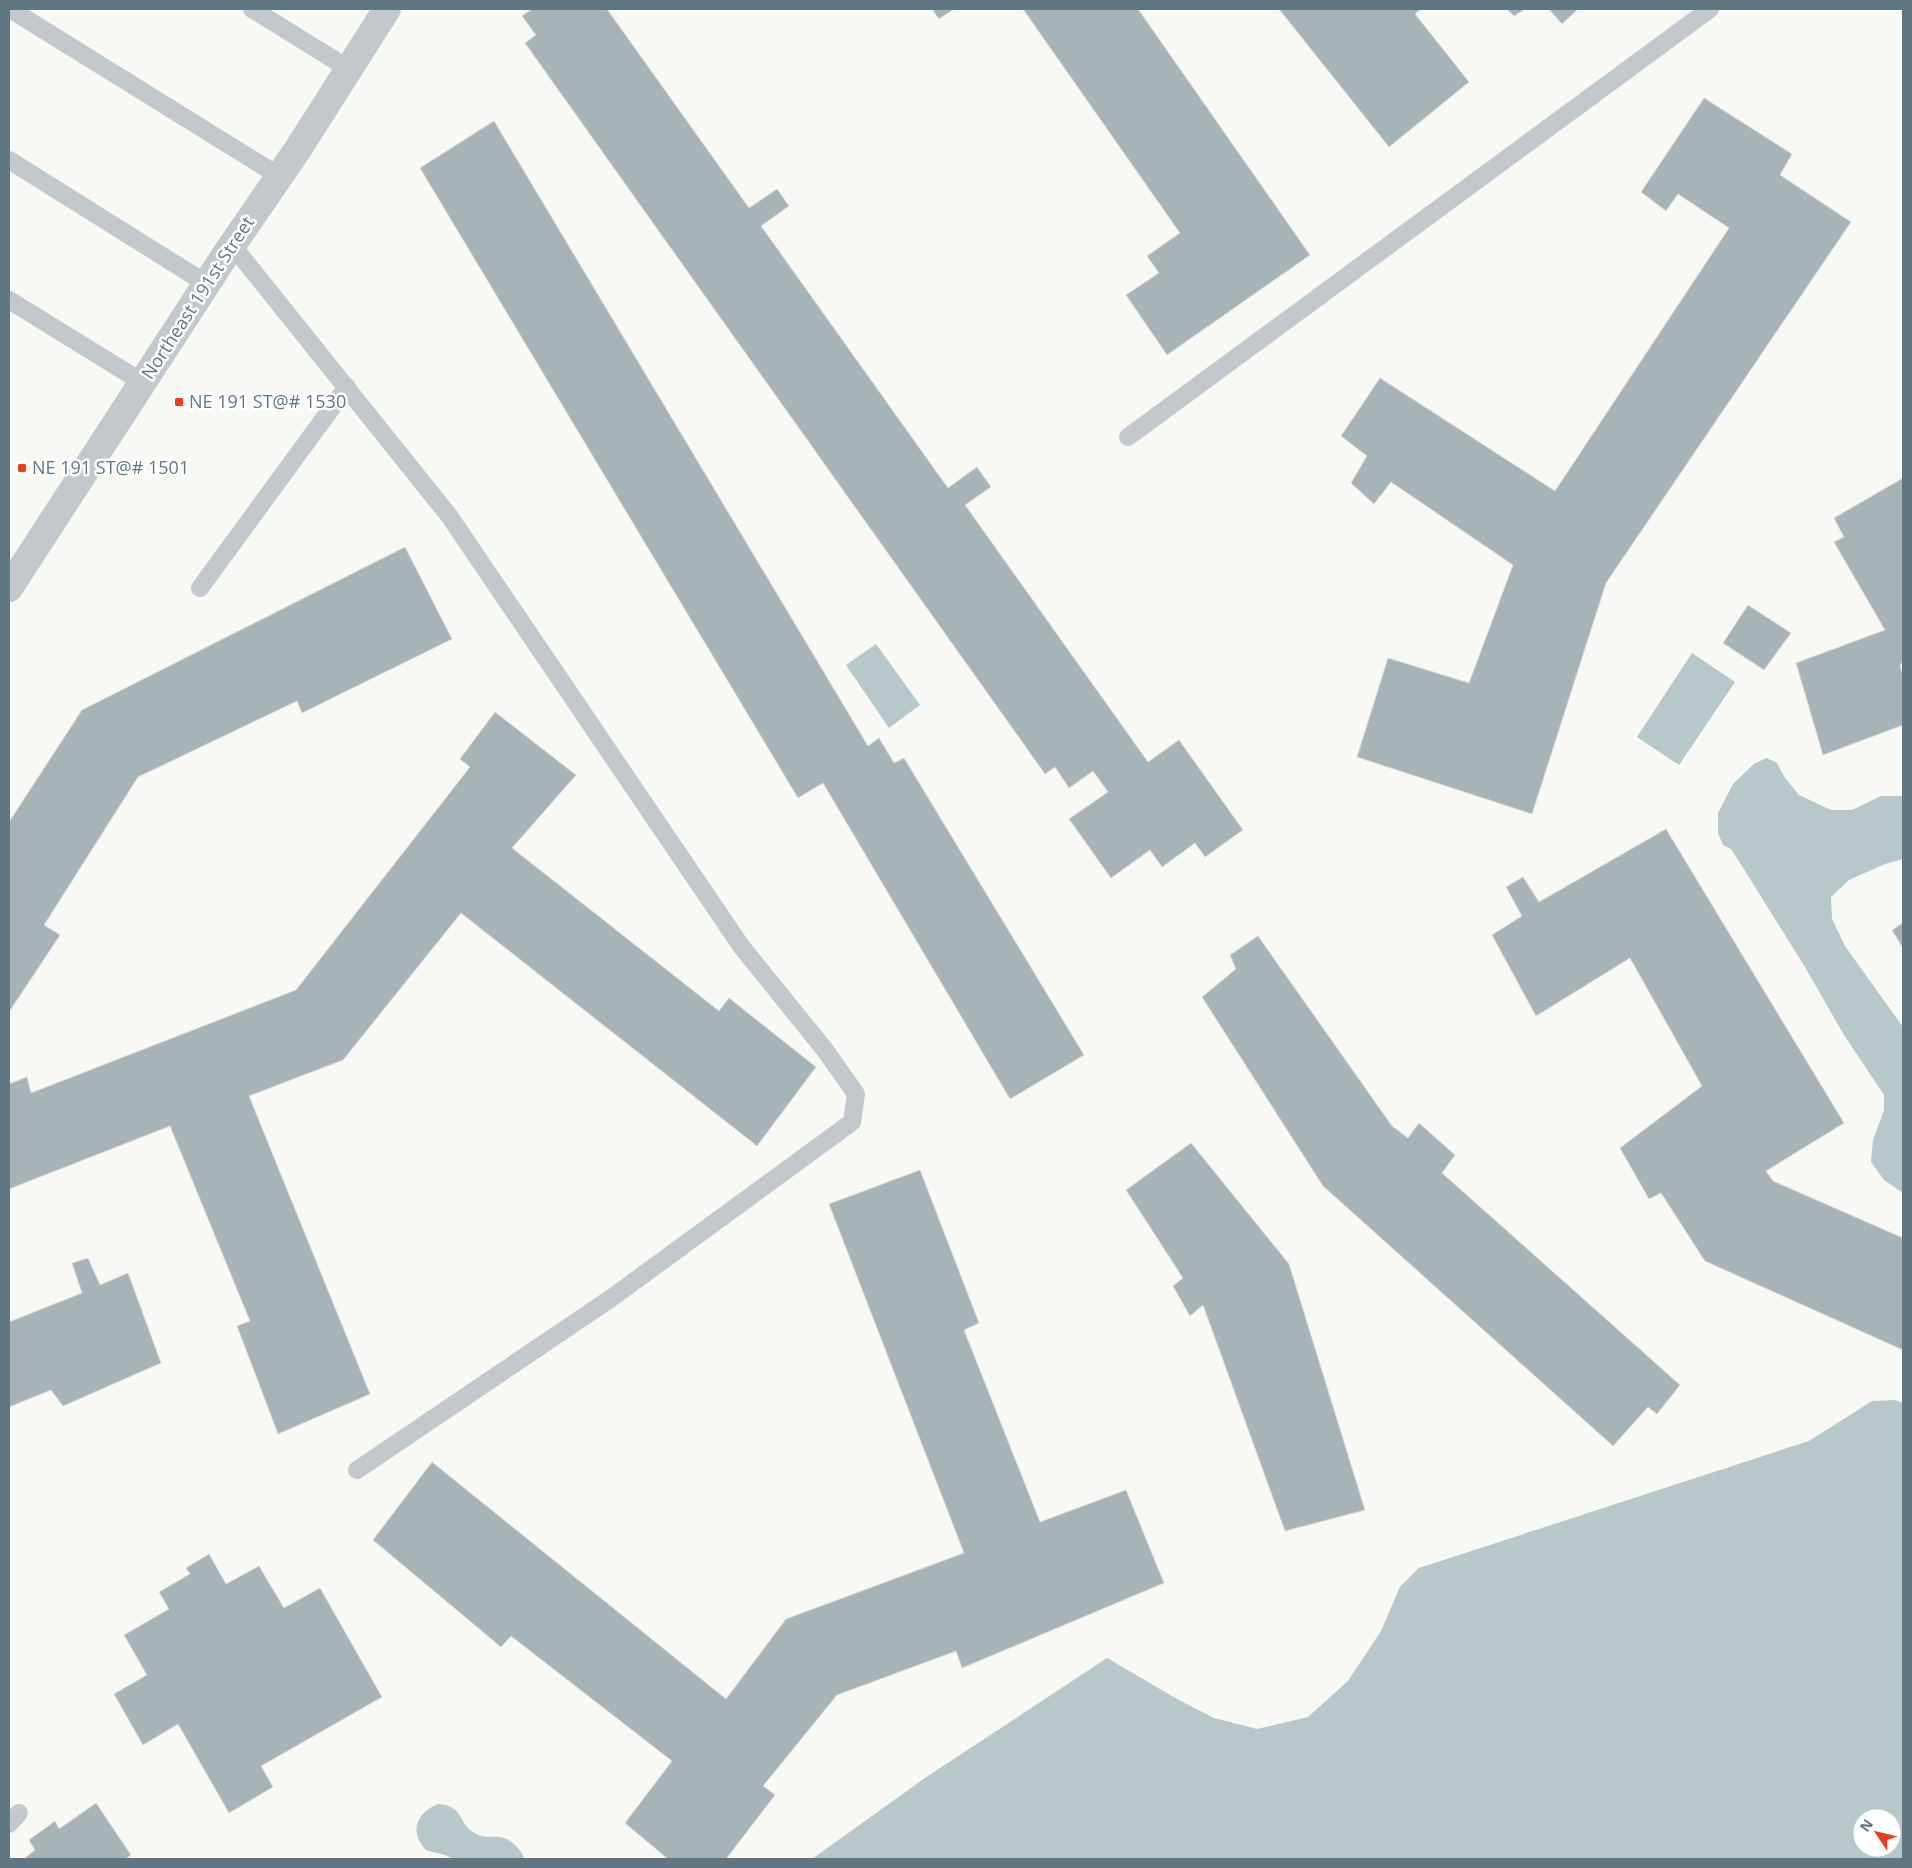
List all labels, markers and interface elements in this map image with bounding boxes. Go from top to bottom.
street label: Northeast 191st Street [135,211,259,384]
place label: NE 191 ST@# 1530 [189,389,346,413]
marker: NE 191 ST@# 1530 [173,396,185,408]
place label: NE 191 ST@# 1501 [32,455,189,479]
marker: NE 191 ST@# 1501 [16,462,28,474]
north arrow [1852,1808,1902,1858]
text: N [1855,1815,1877,1835]

